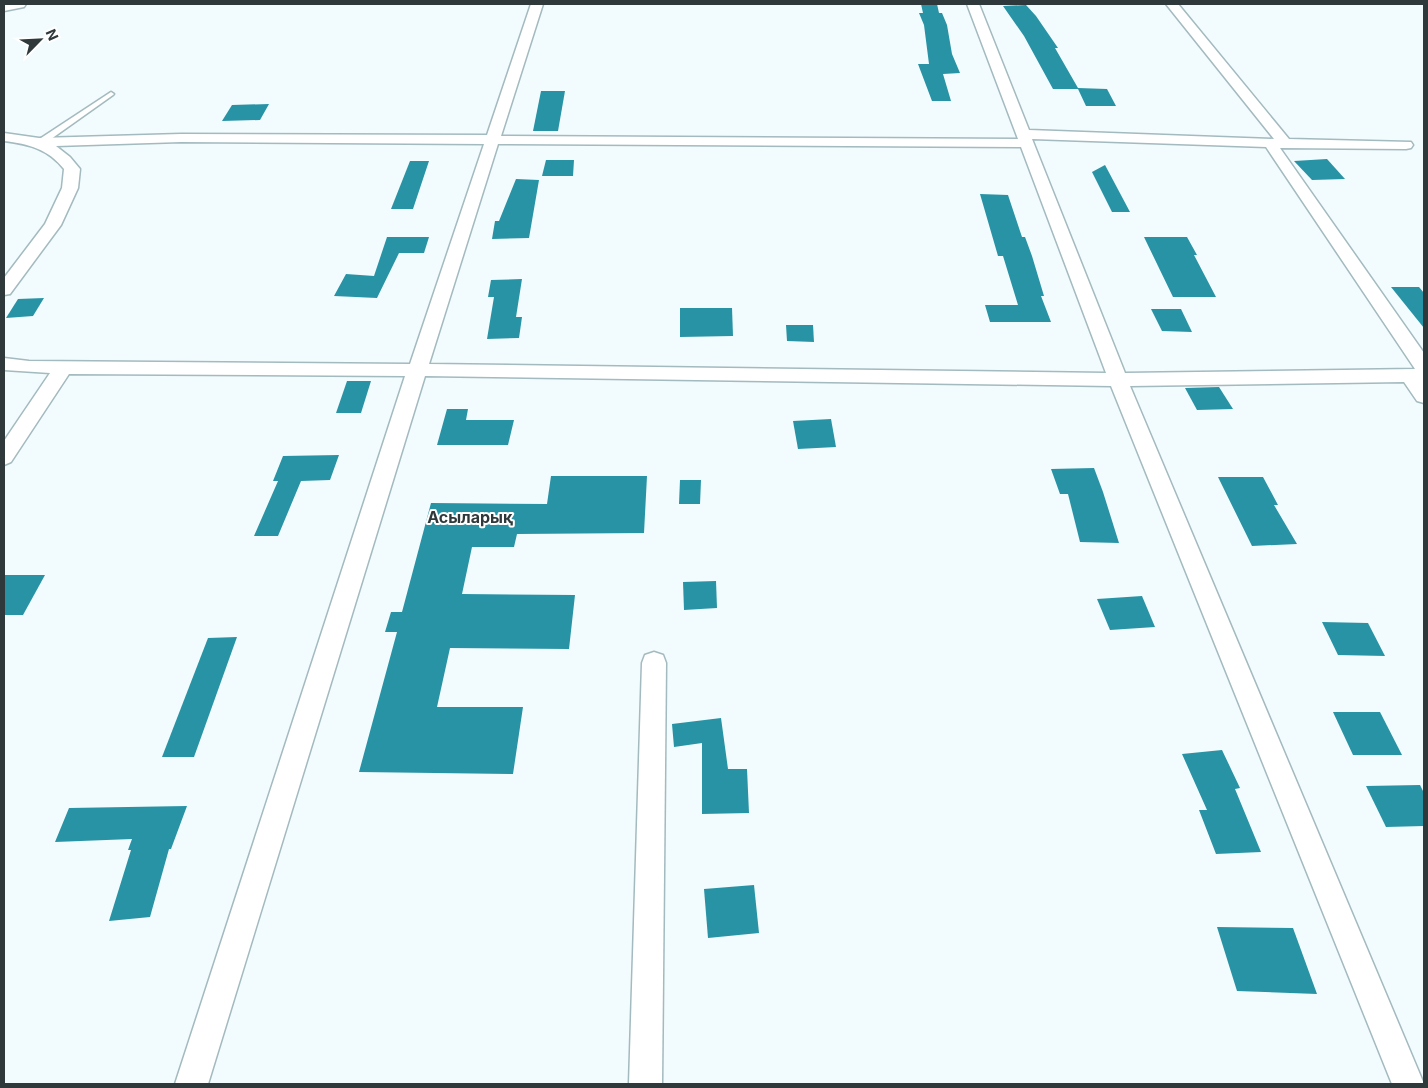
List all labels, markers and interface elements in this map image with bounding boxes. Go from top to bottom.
north arrow [15,15,65,65]
text: N [42,26,62,43]
district label: Асыларық [427,507,513,527]

